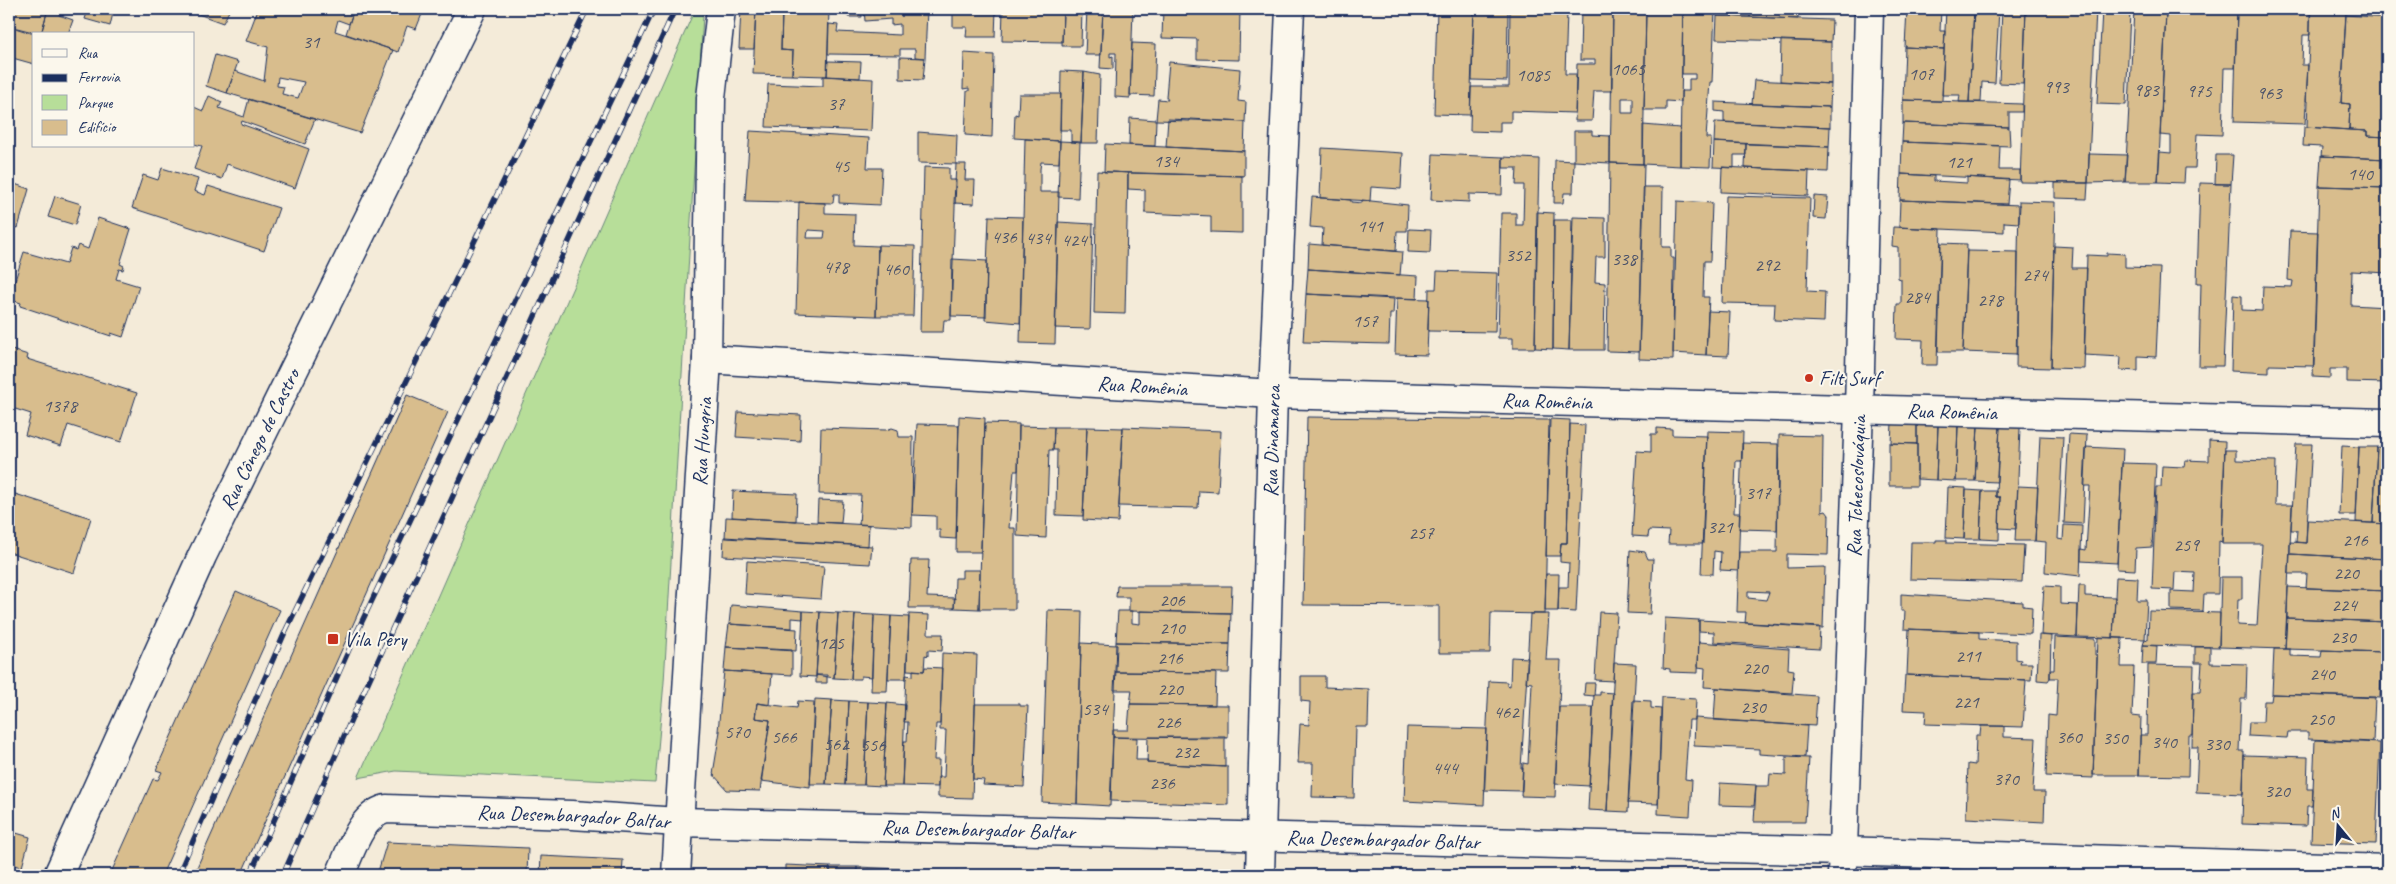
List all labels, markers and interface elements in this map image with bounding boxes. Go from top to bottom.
house number: 31 [302,30,321,54]
legend [32,32,195,148]
text: Rua [78,44,98,63]
house number: 1065 [1611,57,1647,81]
house number: 107 [1908,62,1935,86]
house number: 1085 [1516,63,1552,87]
text: Ferrovia [78,68,121,87]
house number: 993 [2043,75,2070,99]
house number: 983 [2133,78,2160,102]
house number: 975 [2186,79,2213,103]
house number: 963 [2256,81,2283,105]
house number: 37 [827,92,846,116]
text: Parque [78,94,114,113]
text: Edifício [78,118,117,137]
house number: 134 [1153,149,1181,173]
house number: 121 [1946,150,1973,174]
house number: 45 [832,154,851,178]
house number: 140 [2347,162,2374,186]
house number: 141 [1357,214,1384,238]
house number: 436 [991,225,1018,249]
house number: 434 [1025,226,1053,250]
house number: 424 [1061,228,1089,252]
house number: 352 [1505,243,1532,267]
house number: 338 [1611,247,1639,271]
house number: 292 [1754,253,1781,277]
house number: 478 [823,255,851,279]
house number: 460 [883,257,910,281]
house number: 274 [2022,263,2050,287]
house number: 284 [1904,285,1932,309]
house number: 278 [1977,288,2005,312]
house number: 157 [1352,309,1379,333]
street label: Rua Cônego de Castro [214,362,306,514]
place label: Filt Surf [1819,365,1885,391]
street label: Rua Romênia [1096,370,1190,402]
marker: Filt Surf [1803,372,1815,384]
street label: Rua Dinamarca [1257,382,1286,497]
street label: Rua Romênia [1501,387,1594,415]
house number: 1378 [43,394,80,418]
street label: Rua Hungria [686,395,718,487]
street label: Rua Romênia [1906,397,1999,426]
street label: Rua Tchecoslováquia [1841,413,1872,557]
house number: 317 [1745,481,1772,505]
house number: 321 [1707,515,1734,539]
house number: 257 [1408,521,1435,545]
house number: 216 [2342,528,2369,552]
house number: 259 [2173,533,2200,557]
house number: 220 [2333,561,2360,585]
house number: 206 [1159,588,1186,612]
house number: 224 [2331,593,2359,617]
house number: 210 [1159,616,1186,640]
house number: 230 [2330,625,2357,649]
place label: Vila Pery [344,626,408,652]
house number: 125 [818,631,845,655]
marker: Vila Pery [326,632,340,646]
house number: 211 [1955,644,1982,668]
house number: 216 [1157,646,1184,670]
house number: 220 [1742,656,1769,680]
house number: 240 [2309,662,2336,686]
house number: 220 [1157,677,1184,701]
house number: 221 [1953,690,1980,714]
house number: 230 [1740,695,1767,719]
house number: 534 [1082,697,1110,721]
house number: 462 [1493,700,1520,724]
house number: 250 [2308,707,2335,731]
house number: 226 [1155,710,1182,734]
house number: 570 [724,720,751,744]
house number: 566 [771,725,798,749]
house number: 360 [2056,725,2083,749]
house number: 350 [2102,726,2129,750]
house number: 340 [2151,730,2178,754]
house number: 562 [823,732,850,756]
house number: 330 [2204,732,2231,756]
house number: 556 [860,733,887,757]
house number: 232 [1173,740,1200,764]
house number: 444 [1432,756,1460,780]
house number: 370 [1993,767,2020,791]
house number: 236 [1149,771,1176,795]
house number: 320 [2264,779,2291,803]
street label: Rua Desembargador Baltar [477,799,673,835]
north arrow [2314,802,2364,852]
text: N [2327,804,2343,824]
street label: Rua Desembargador Baltar [881,814,1078,845]
street label: Rua Desembargador Baltar [1286,824,1483,855]

